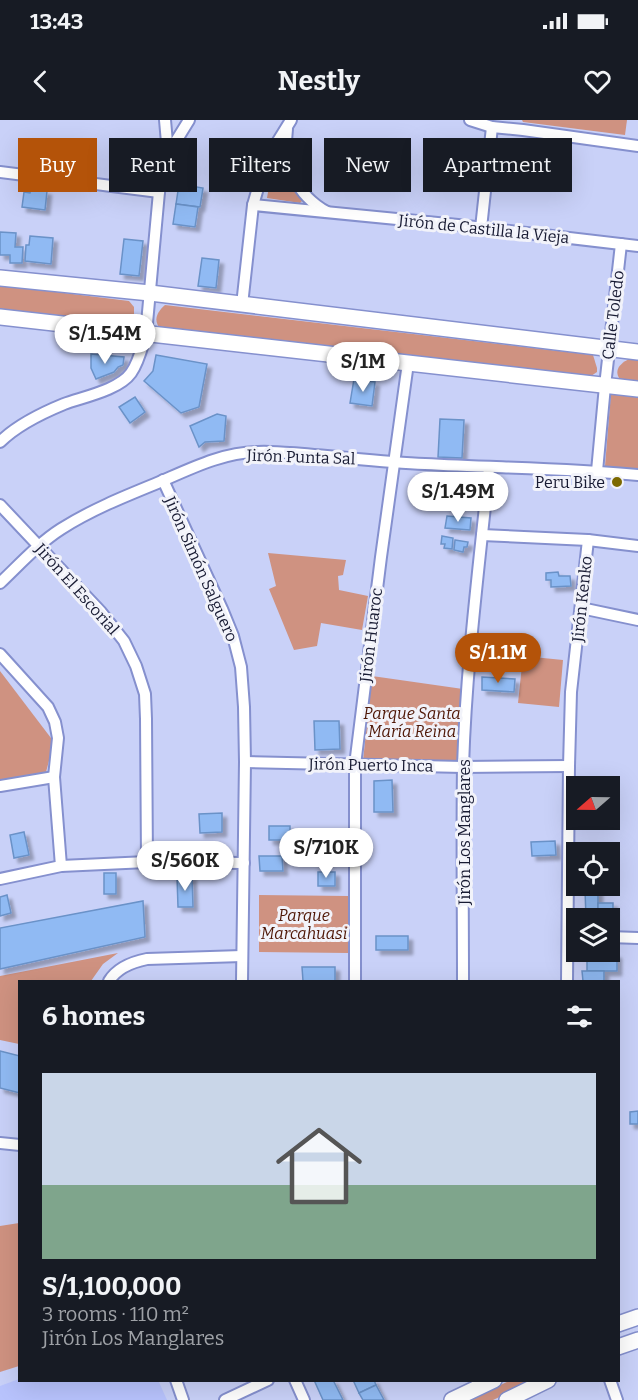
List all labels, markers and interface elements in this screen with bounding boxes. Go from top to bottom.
text: 13:43 [30,8,83,35]
icon: back [24,65,57,98]
text: Nestly [278,65,360,97]
icon: heart [581,65,614,98]
chip: Buy [18,138,97,192]
chip: Rent [109,138,197,192]
chip: Filters [209,138,312,192]
chip: New [324,138,411,192]
chip: Apartment [423,138,572,192]
street label: Jirón de Castilla la Vieja [397,210,571,247]
street label: Calle Toledo [598,269,628,361]
pin: S/1.54M [50,314,160,365]
text: S/1.54M [69,321,141,345]
pin: S/1M [327,342,399,393]
text: S/1M [341,349,385,373]
street label: Jirón Punta Sal [245,446,356,468]
pin: S/1.49M [403,472,513,523]
place label: Peru Bike [535,473,605,492]
marker: Peru Bike [610,475,624,489]
text: S/1.49M [421,479,495,503]
street label: Jirón Simón Salguero [160,492,242,645]
street label: Jirón El Escorial [30,539,123,639]
street label: Jirón Kenko [568,555,596,644]
street label: Jirón Huaroc [356,587,386,684]
pin: S/1.1M [449,633,547,684]
text: S/1.1M [469,640,527,664]
park label: Parque Santa María Reina [363,704,461,741]
street label: Jirón Puerto Inca [307,754,434,776]
street label: Jirón Los Manglares [455,759,474,906]
north arrow [566,776,620,830]
map controls [566,776,620,962]
pin: S/710K [277,828,375,879]
text: S/710K [293,835,359,859]
pin: S/560K [136,841,234,892]
button: locate [566,842,620,896]
text: S/560K [151,848,219,872]
park label: Parque Marcahuasi [261,906,348,943]
button: layers [566,908,620,962]
icon: filters [563,1000,596,1033]
text: 6 homes [42,1001,145,1032]
icon: home [265,1112,373,1220]
text: S/1,100,000 [42,1271,181,1302]
text: 3 rooms · 110 m² [42,1302,189,1326]
text: Jirón Los Manglares [42,1326,224,1350]

